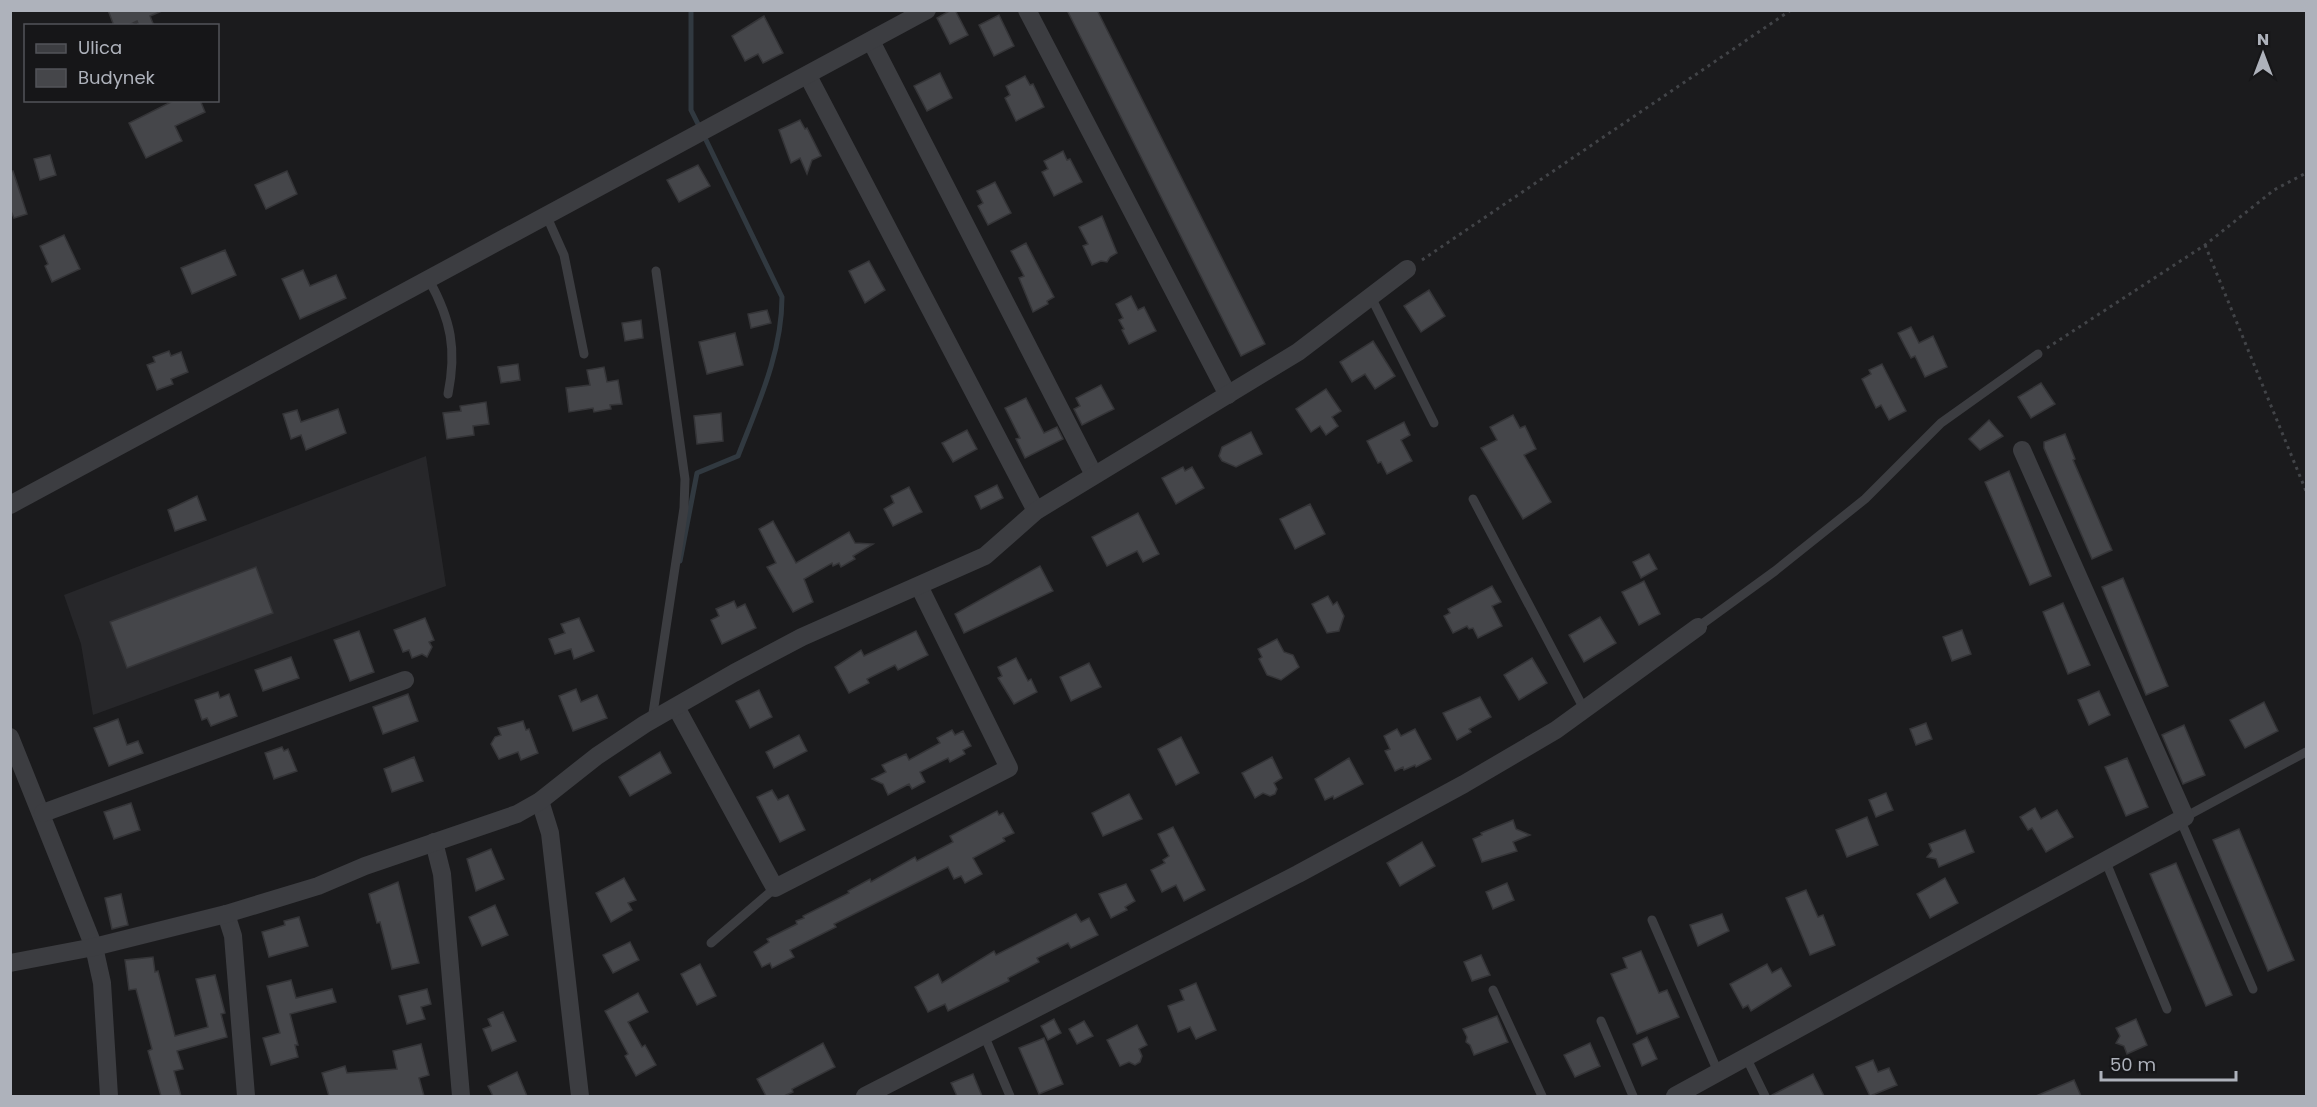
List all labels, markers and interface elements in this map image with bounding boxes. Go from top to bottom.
legend [24,24,219,102]
north arrow [2233,24,2293,84]
text: N [2257,28,2269,51]
text: Ulica [78,35,122,60]
text: Budynek [78,65,156,90]
scale bar [2101,1044,2236,1082]
text: 50 m [2110,1052,2156,1077]

